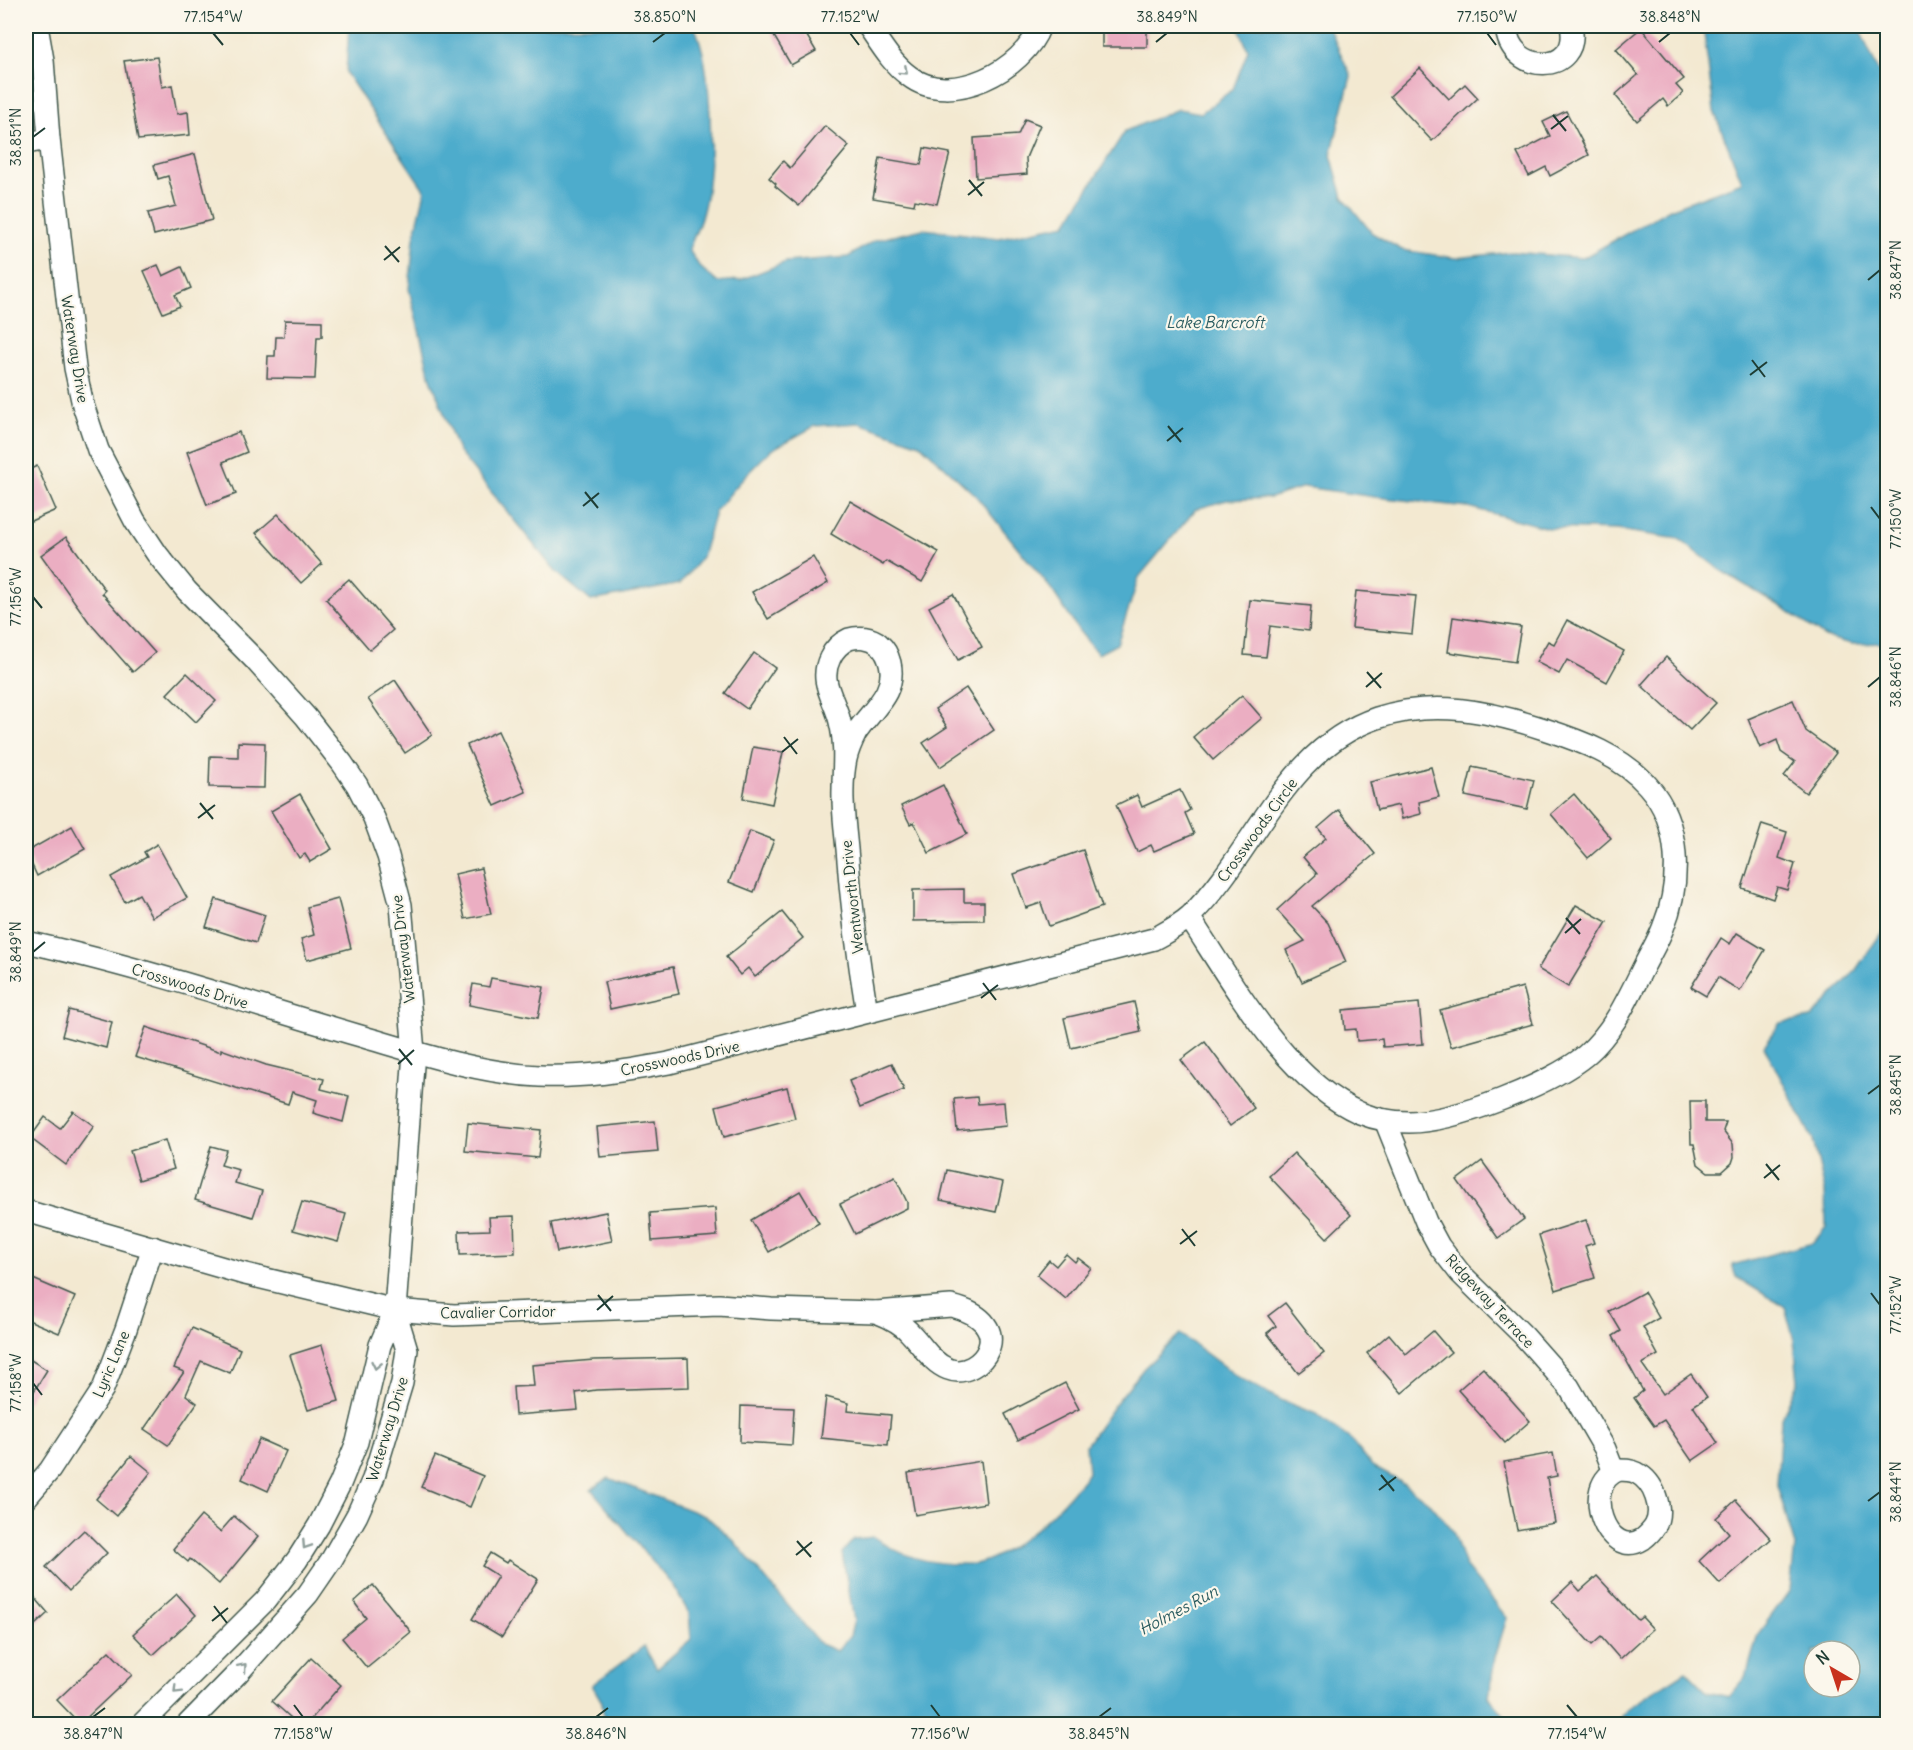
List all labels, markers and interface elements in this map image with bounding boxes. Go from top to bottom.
text: 77.154°W [183,7,243,26]
text: 38.850°N [634,7,696,26]
text: 77.152°W [821,7,880,26]
text: 38.849°N [1136,7,1198,26]
text: 77.150°W [1457,7,1518,26]
text: 38.848°N [1639,7,1701,26]
one-way arrow [897,64,908,75]
text: 38.851°N [6,108,25,166]
text: 38.847°N [1886,240,1905,300]
street label: Waterway Drive [57,294,93,404]
water label: Lake Barcroft [1166,312,1267,332]
text: 77.150°W [1886,488,1905,549]
text: 77.156°W [6,567,25,627]
text: 38.846°N [1886,646,1905,708]
street label: Crosswoods Circle [1213,774,1301,886]
street label: Wentworth Drive [837,839,867,955]
street label: Waterway Drive [387,894,419,1004]
text: 38.849°N [6,921,25,983]
street label: Crosswoods Drive [129,959,251,1013]
street label: Crosswoods Drive [619,1036,741,1080]
text: 38.845°N [1886,1054,1905,1116]
street label: Ridgeway Terrace [1442,1250,1538,1352]
text: 77.152°W [1886,1275,1905,1334]
street label: Cavalier Corridor [440,1301,556,1323]
street label: Lyric Lane [88,1328,134,1400]
text: 77.158°W [6,1353,25,1413]
one-way arrow [370,1359,383,1369]
street label: Waterway Drive [362,1374,412,1484]
text: 38.844°N [1886,1461,1905,1523]
one-way arrow [302,1539,314,1549]
water label: Holmes Run [1135,1581,1222,1639]
north arrow [1802,1639,1862,1699]
text: N [1812,1646,1833,1669]
one-way arrow [236,1663,247,1674]
one-way arrow [173,1683,184,1694]
text: 38.847°N [63,1724,123,1743]
text: 77.158°W [273,1724,333,1743]
text: 38.846°N [565,1724,627,1743]
text: 77.156°W [910,1724,970,1743]
text: 38.845°N [1068,1724,1130,1743]
text: 77.154°W [1547,1724,1607,1743]

